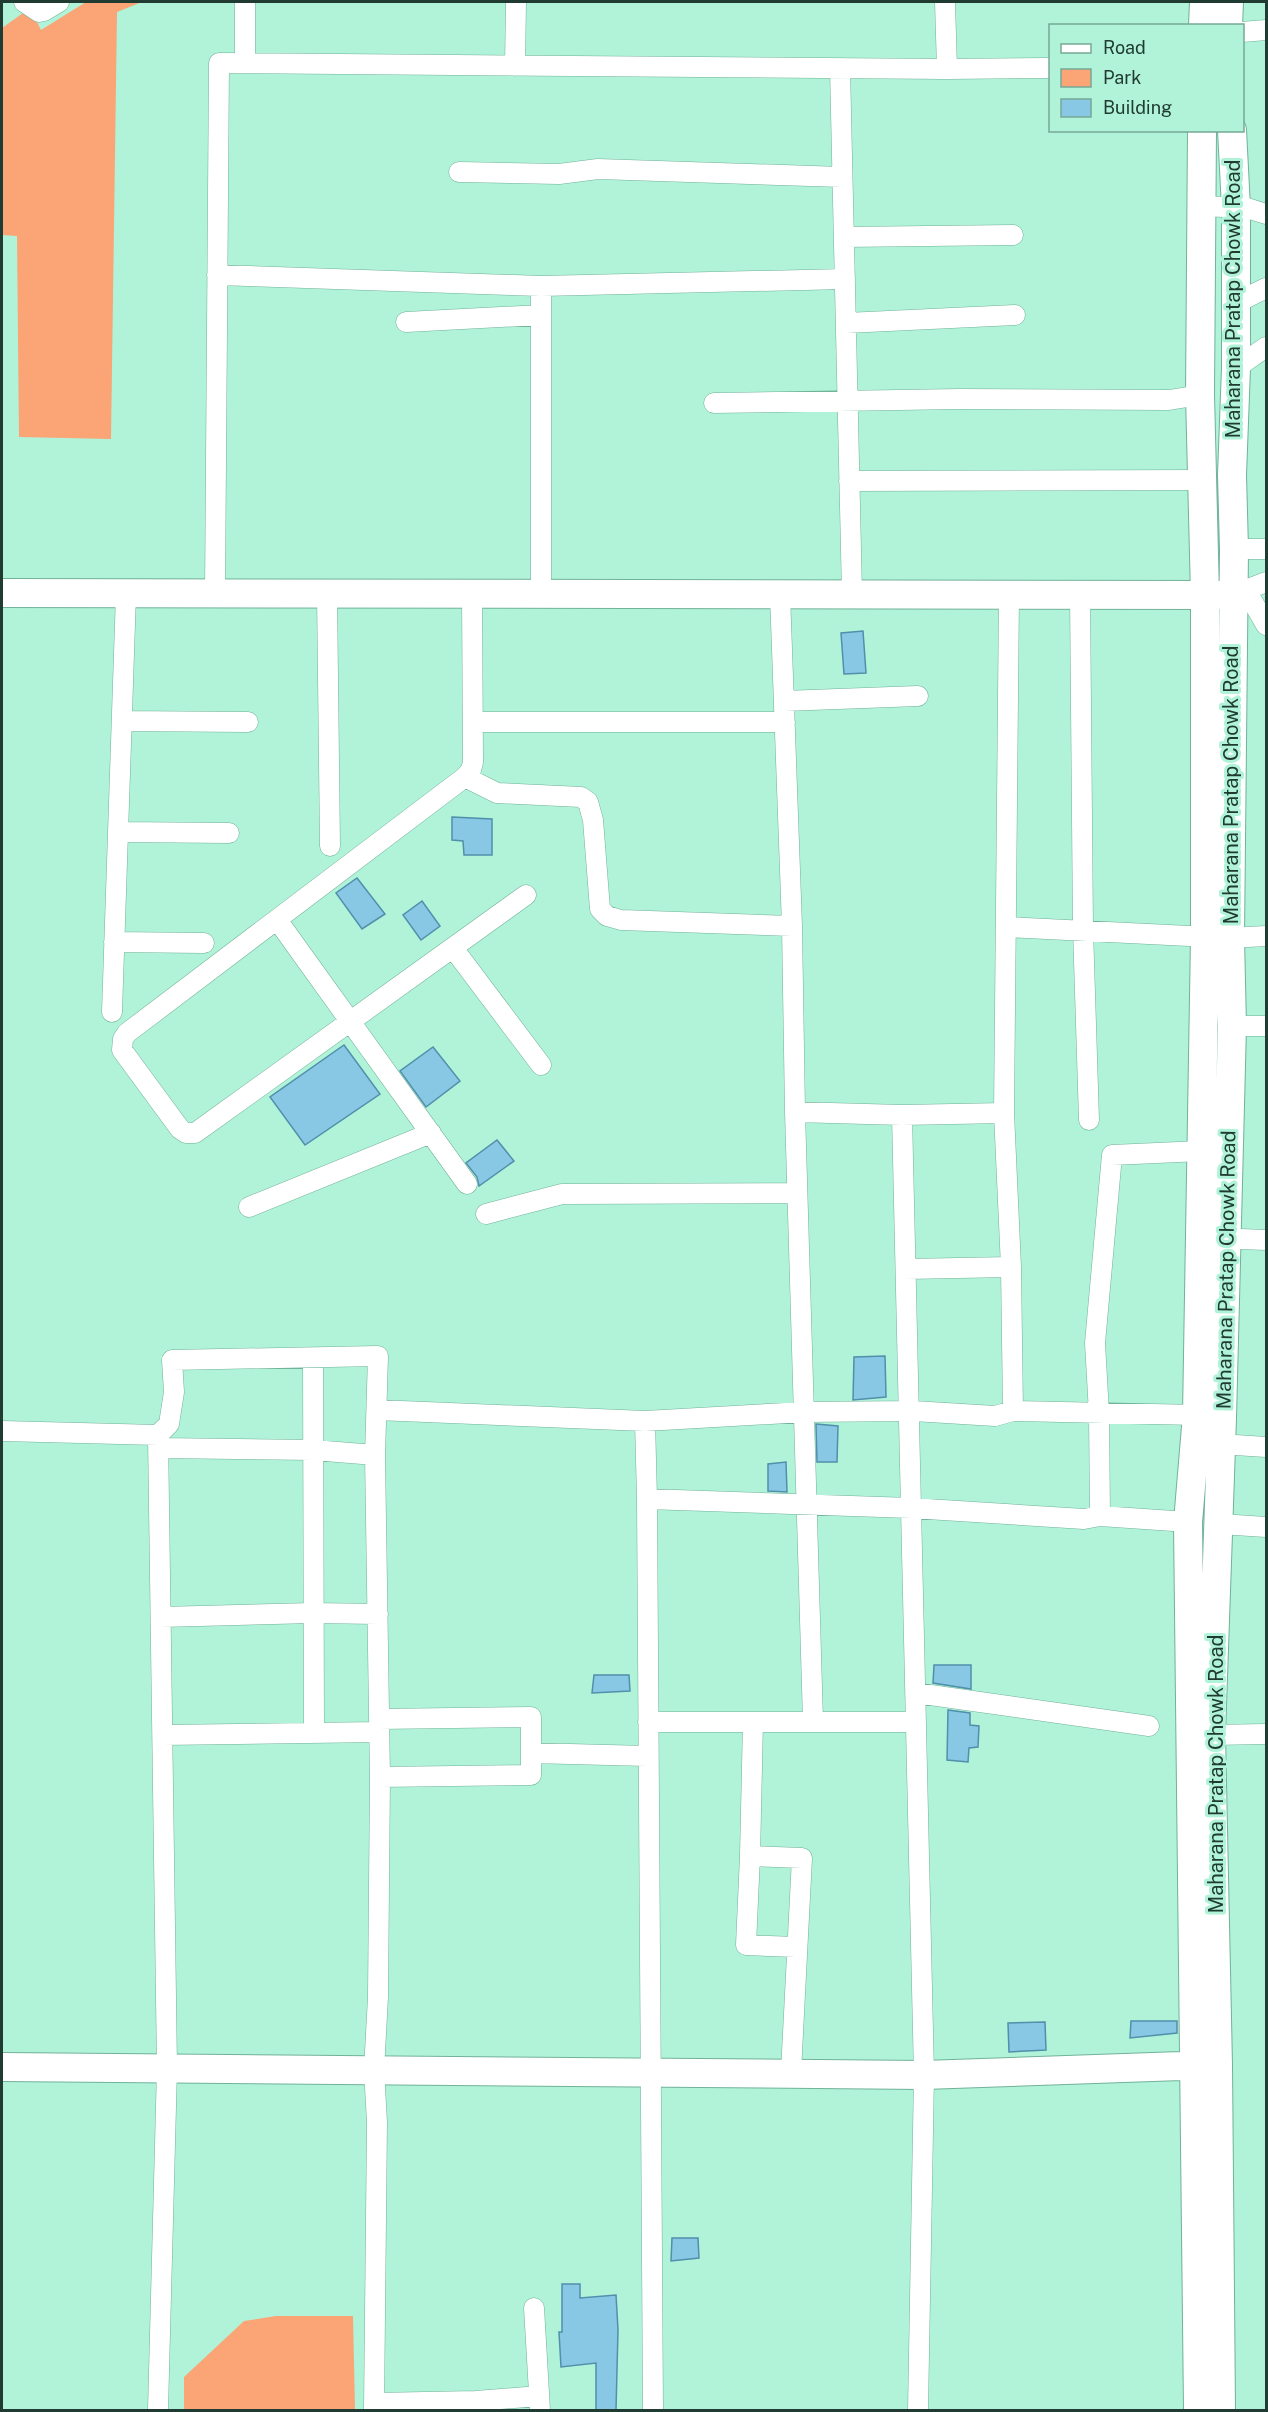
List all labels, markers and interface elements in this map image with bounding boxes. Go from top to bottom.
legend [1049,24,1244,132]
text: Road [1103,37,1146,58]
text: Park [1103,67,1141,88]
text: Building [1103,97,1172,118]
street label: Maharana Pratap Chowk Road [1221,160,1245,438]
street label: Maharana Pratap Chowk Road [1219,646,1243,924]
street label: Maharana Pratap Chowk Road [1212,1130,1240,1410]
street label: Maharana Pratap Chowk Road [1204,1635,1228,1913]

